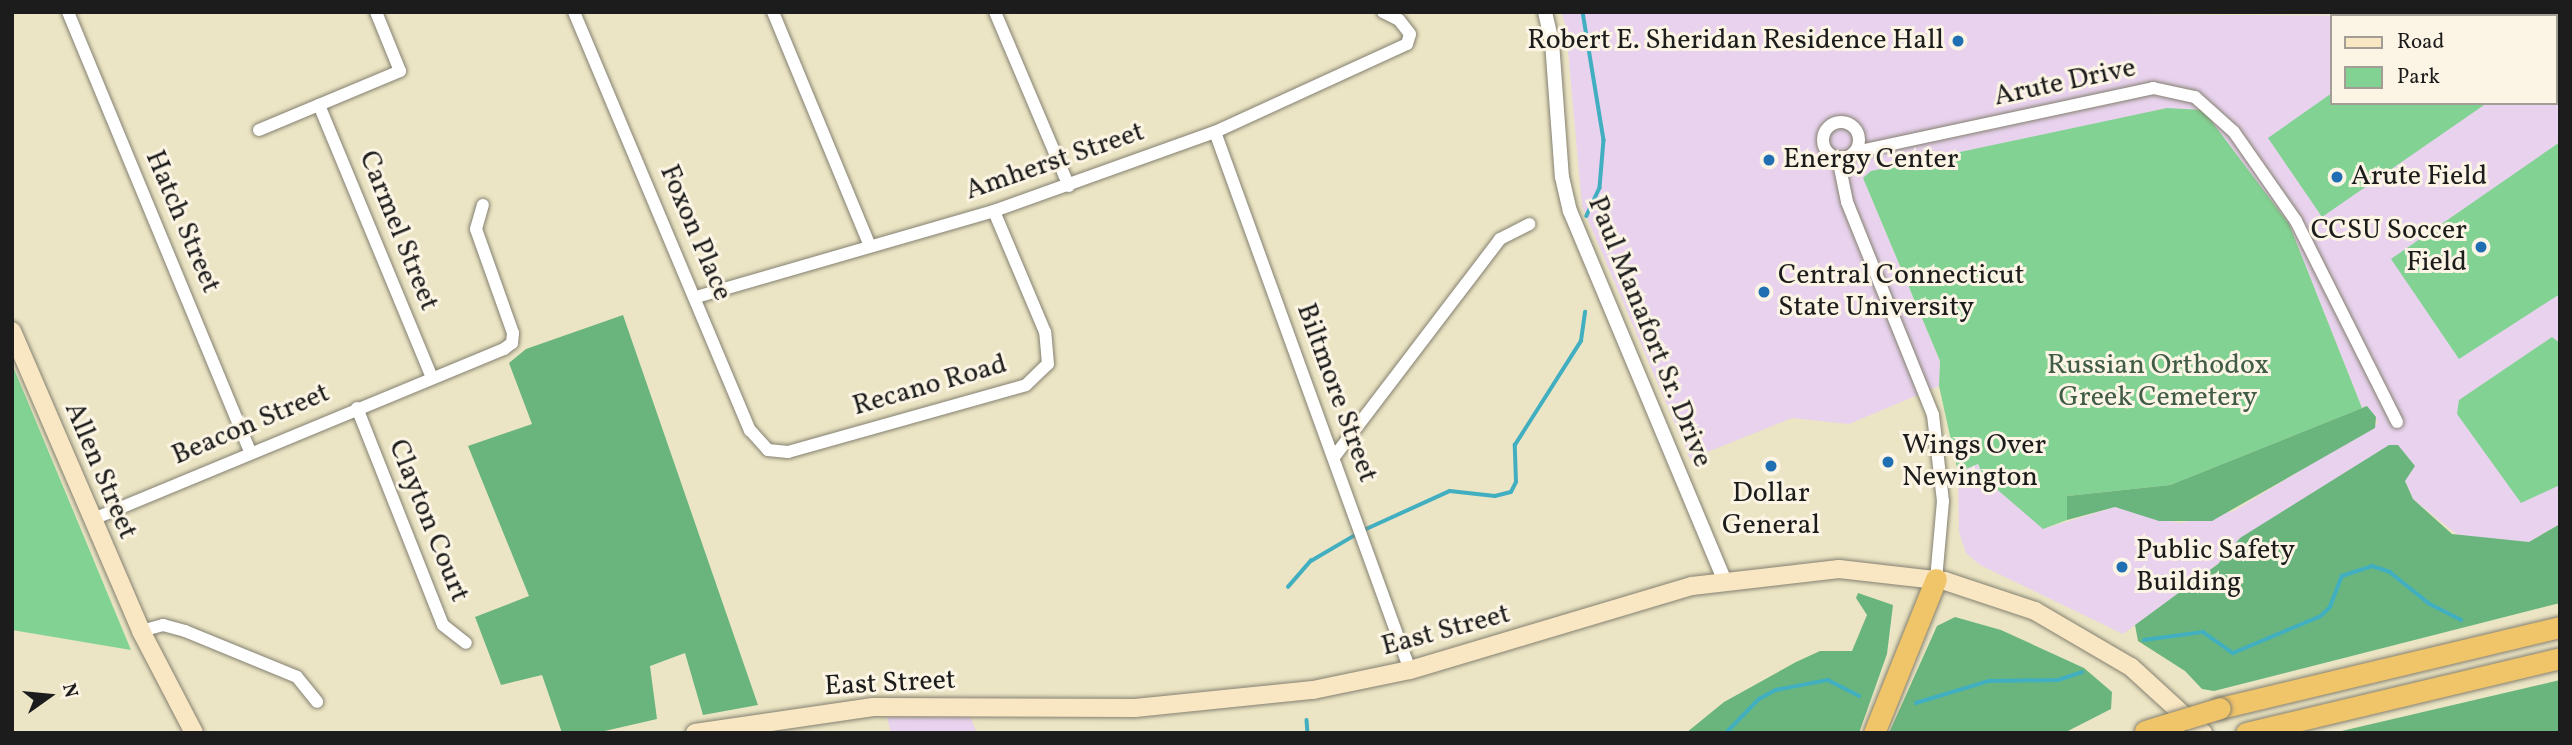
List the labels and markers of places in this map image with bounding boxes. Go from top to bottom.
place label: Robert E. Sheridan Residence Hall [1527,24,1944,58]
marker: Robert E. Sheridan Residence Hall [1950,33,1966,49]
place label: Energy Center [1783,143,1959,177]
marker: Energy Center [1761,152,1777,168]
place label: Arute Field [2351,160,2487,194]
marker: Arute Field [2329,169,2345,185]
place label: CCSU Soccer Field [2311,214,2467,280]
marker: CCSU Soccer Field [2473,239,2489,255]
place label: Central Connecticut State University [1778,259,2025,325]
marker: Central Connecticut State University [1756,284,1772,300]
place label: Wings Over Newington [1902,429,2046,495]
marker: Wings Over Newington [1880,454,1896,470]
marker: Dollar General [1763,458,1779,474]
place label: Dollar General [1722,477,1820,543]
place label: Public Safety Building [2136,534,2295,600]
marker: Public Safety Building [2114,559,2130,575]

